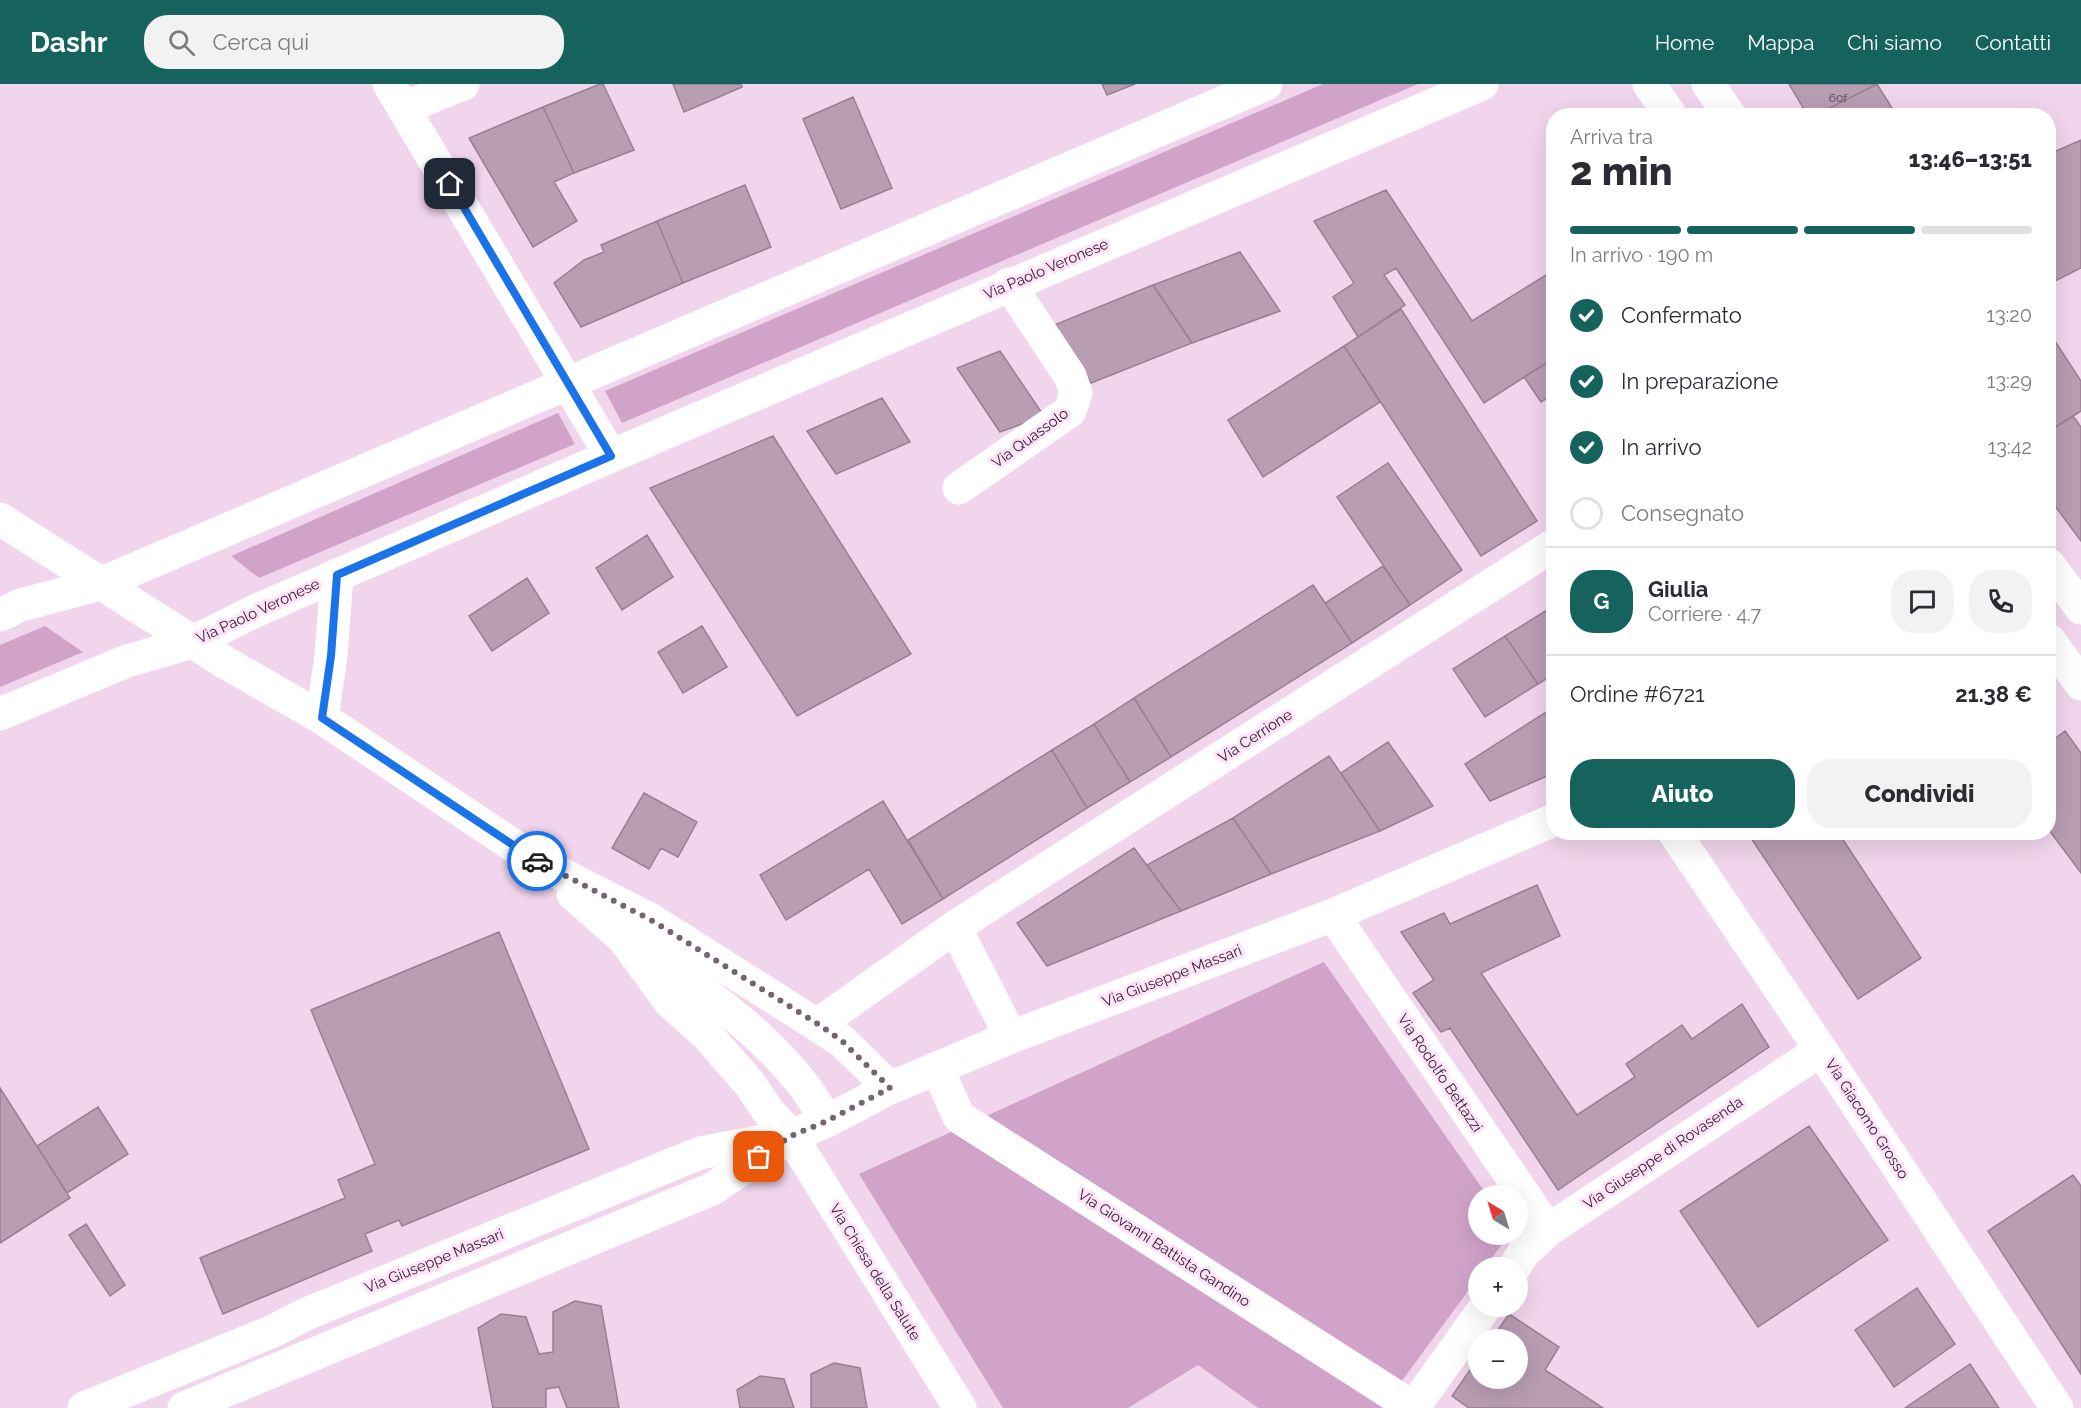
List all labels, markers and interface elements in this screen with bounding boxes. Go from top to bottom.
search box [144,15,564,69]
text: Dashr [30,26,108,59]
icon: search [165,26,198,59]
text: Cerca qui [213,29,309,55]
text: Home [1655,30,1714,55]
text: Mappa [1747,30,1814,55]
text: Chi siamo [1847,30,1942,55]
text: Contatti [1975,30,2051,55]
house number: 60f [1829,91,1848,105]
text: Arriva tra [1570,125,1653,149]
text: 13:46–13:51 [1909,146,2032,172]
text: 2 min [1570,148,1673,194]
pin [424,158,475,209]
icon: home [433,167,466,200]
street label: Via Paolo Veronese [981,235,1111,303]
text: In arrivo · 190 m [1570,243,1713,267]
icon: check [1570,299,1603,332]
text: Confermato [1621,302,1742,328]
text: 13:20 [1986,303,2032,327]
icon: check [1570,365,1603,398]
text: In preparazione [1621,368,1778,394]
text: 13:29 [1987,369,2032,393]
street label: Via Quassolo [988,404,1072,472]
icon: check [1570,431,1603,464]
text: In arrivo [1621,434,1702,460]
text: 13:42 [1988,435,2032,459]
text: Consegnato [1621,500,1744,526]
button: chat [1891,570,1954,633]
button: phone [1969,570,2032,633]
street label: Via Paolo Veronese [194,575,323,647]
text: Giulia [1648,576,1708,602]
text: G [1594,588,1609,614]
text: Corriere · 4.7 [1648,602,1761,626]
text: Ordine #6721 [1570,681,1705,707]
text: 21.38 € [1955,681,2032,707]
street label: Via Cerrione [1215,705,1296,767]
button: Aiuto [1570,759,1795,828]
button: Condividi [1807,759,2032,828]
courier [507,831,567,891]
icon: car [521,845,554,878]
street label: Via Giuseppe Massari [1100,941,1244,1011]
street label: Via Rodolfo Bettazzi [1394,1010,1486,1136]
street label: Via Giacomo Grosso [1821,1056,1913,1182]
street label: Via Giuseppe di Rovasenda [1580,1093,1746,1213]
pin [733,1131,784,1182]
icon: bag [742,1140,775,1173]
street label: Via Giovanni Battista Gandino [1074,1185,1254,1311]
north arrow [1468,1185,1528,1245]
map controls [1468,1185,1528,1389]
street label: Via Chiesa della Salute [825,1200,925,1344]
street label: Via Giuseppe Massari [362,1225,506,1297]
button: + [1468,1257,1528,1317]
button: − [1468,1329,1528,1389]

